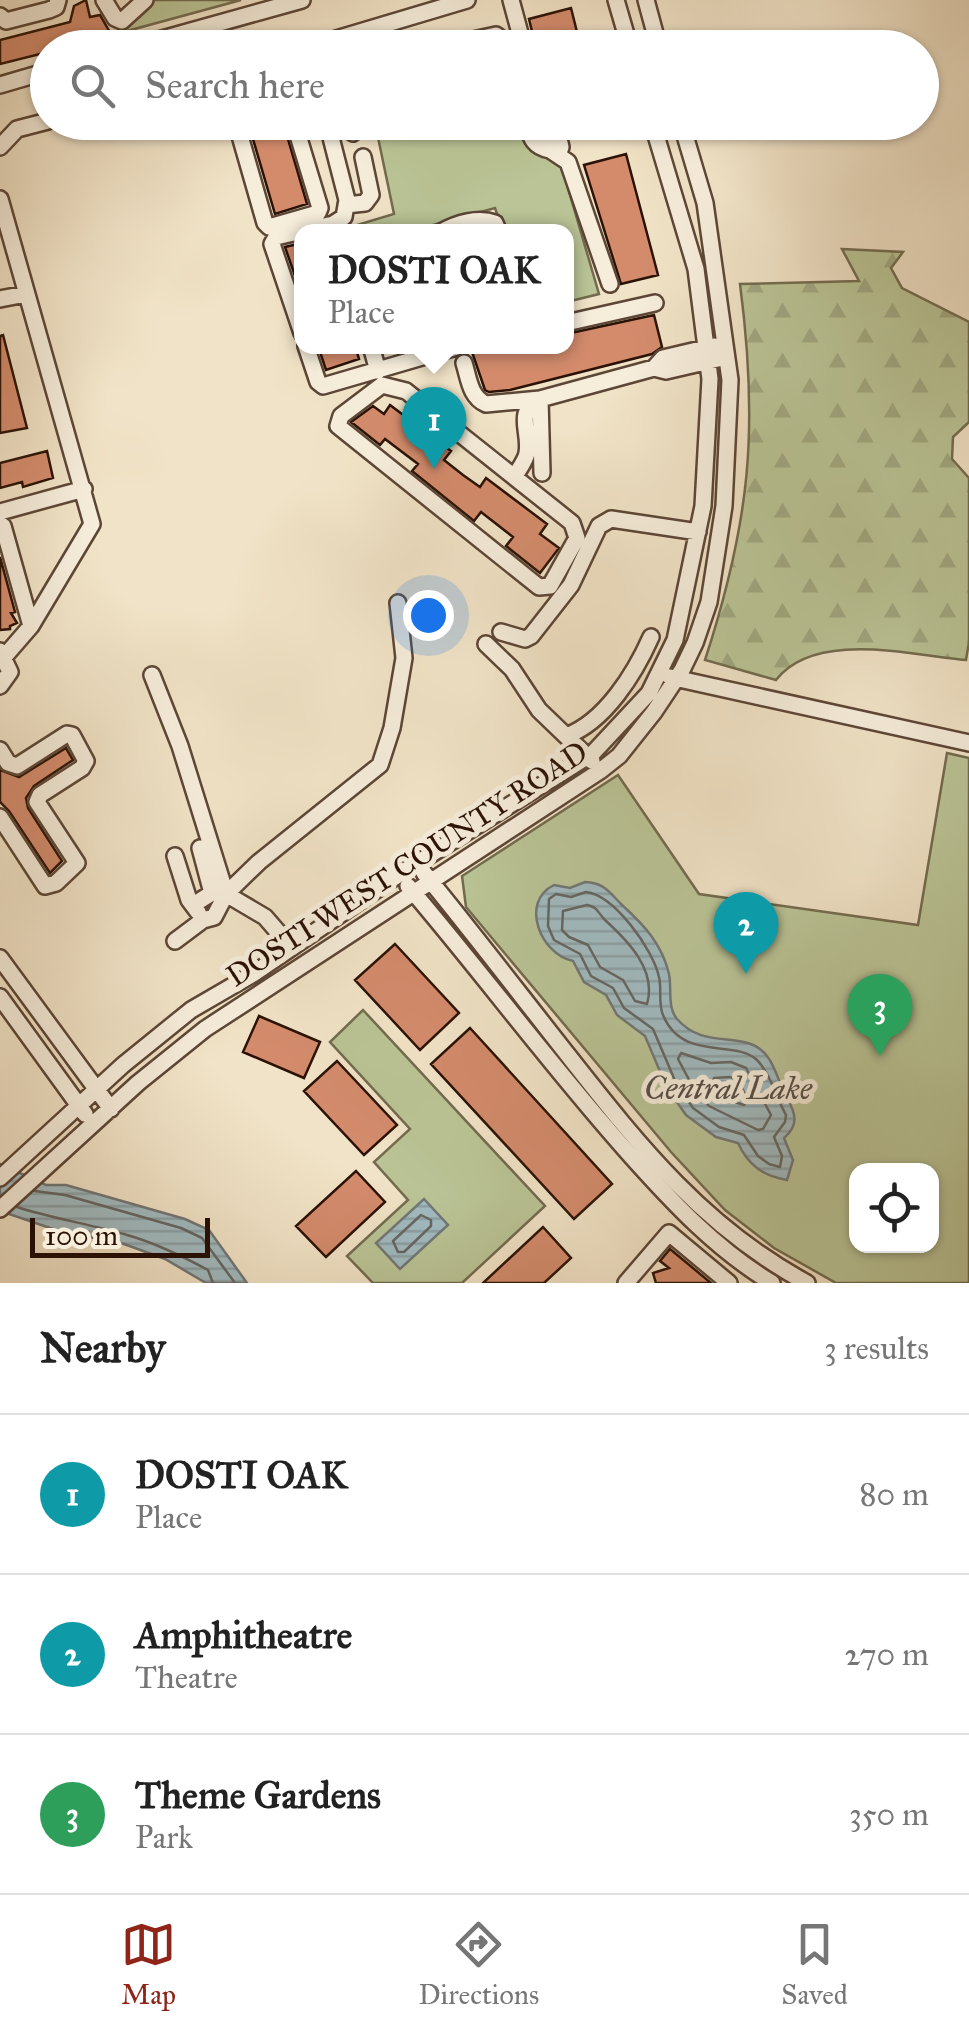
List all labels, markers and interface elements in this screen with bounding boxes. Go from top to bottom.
search box [30,30,939,140]
icon: search [65,58,120,113]
text: Search here [145,62,325,108]
popup [294,224,574,354]
text: DOSTI OAK [328,247,540,293]
text: Place [328,293,395,332]
pin: 1 [402,386,466,469]
your location [403,590,454,641]
street label: DOSTI WEST COUNTY ROAD [220,734,594,994]
pin: 2 [714,892,778,974]
pin: 3 [848,974,912,1056]
water label: Central Lake [644,1069,813,1108]
map controls [849,1163,939,1253]
button: locate [849,1163,939,1253]
scale bar [30,1213,210,1258]
text: 100 m [45,1218,118,1253]
text: Nearby [40,1322,165,1374]
text: 3 results [824,1329,929,1368]
text: DOSTI OAK [135,1452,347,1498]
text: 1 [66,1475,79,1514]
text: 80 m [860,1475,929,1514]
text: Place [135,1498,202,1537]
text: Amphitheatre [135,1612,352,1658]
text: 2 [65,1635,80,1674]
text: 270 m [845,1635,929,1674]
text: Theatre [135,1658,238,1697]
text: Theme Gardens [135,1772,381,1818]
text: 3 [66,1795,79,1834]
text: 350 m [849,1795,929,1834]
text: Park [135,1818,193,1857]
tab: Map [121,1917,176,2012]
tab: Directions [418,1917,539,2012]
tab: Saved [781,1917,848,2012]

